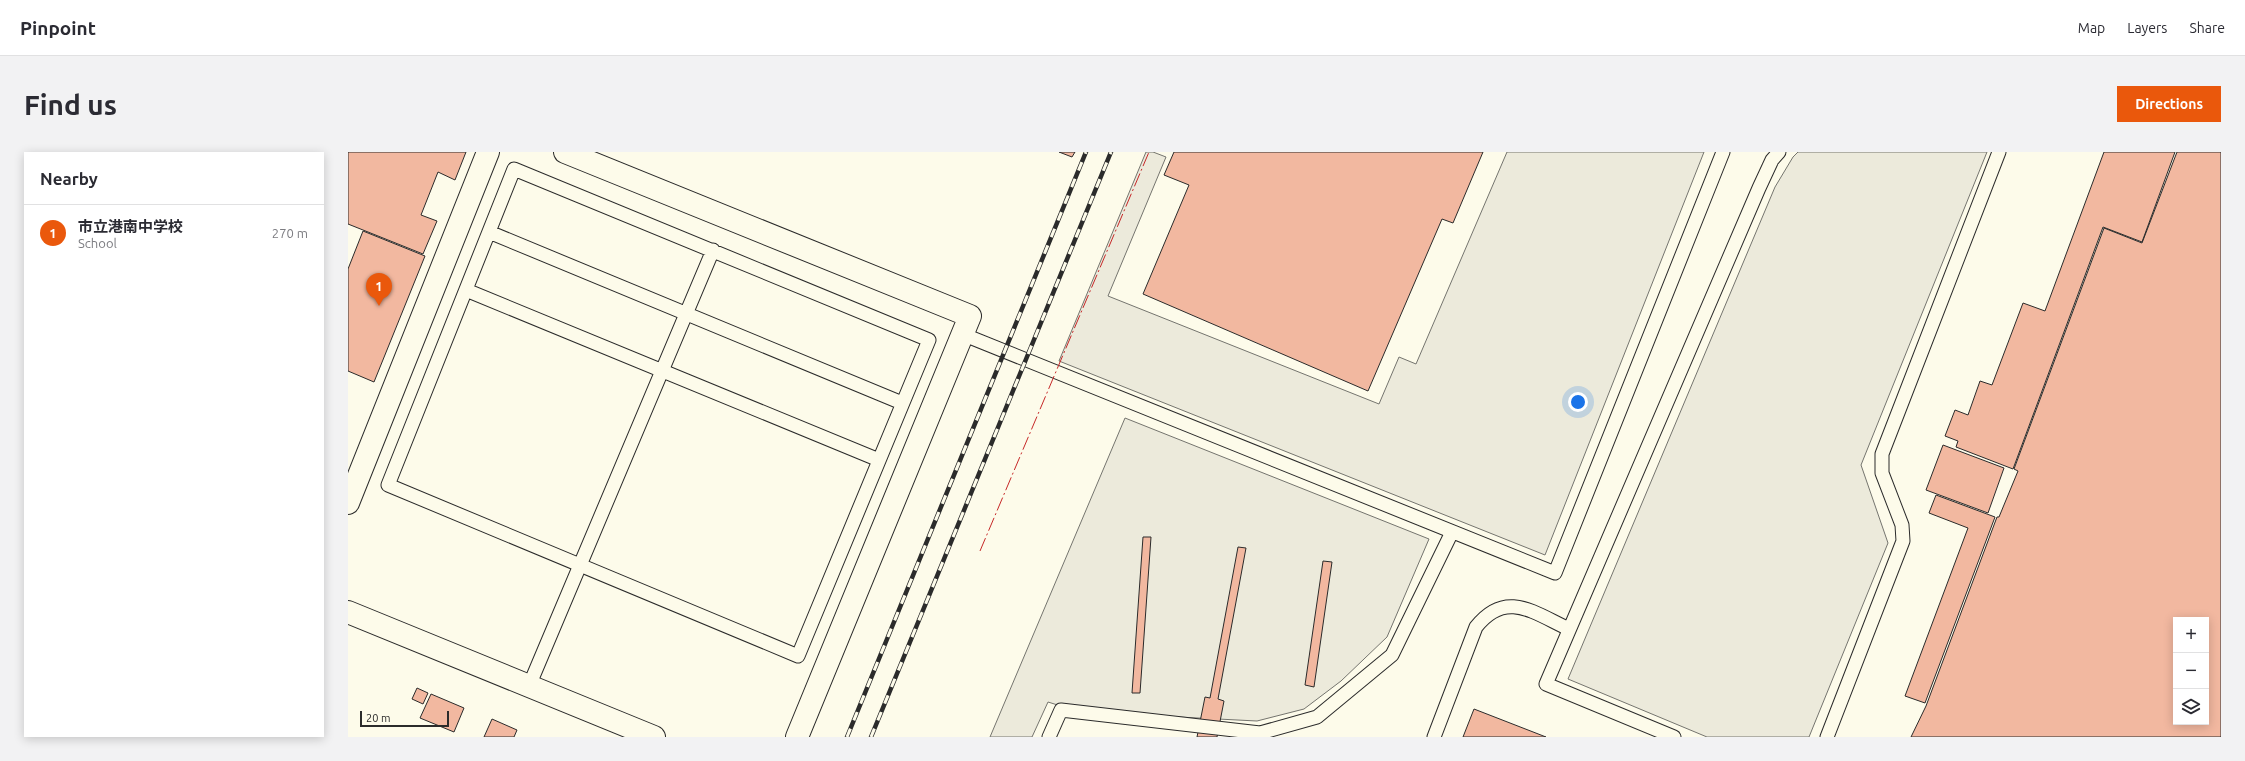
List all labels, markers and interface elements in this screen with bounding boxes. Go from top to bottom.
text: Pinpoint [20,17,96,39]
text: Map [2078,20,2105,36]
text: Layers [2127,20,2167,36]
text: Share [2189,20,2225,36]
button: Directions [2117,86,2221,122]
text: Find us [24,89,117,120]
text: Nearby [40,169,98,188]
text: 市立港南中学校 [78,218,183,235]
text: 1 [49,226,57,240]
text: 270 m [272,226,308,240]
text: School [78,236,117,250]
pin: 1 [366,273,392,306]
your location [1568,392,1588,412]
map controls [2173,617,2209,725]
button: + [2173,617,2209,653]
button: − [2173,653,2209,689]
button: layers [2173,689,2209,725]
scale bar [360,709,449,728]
text: 20 m [366,712,390,724]

